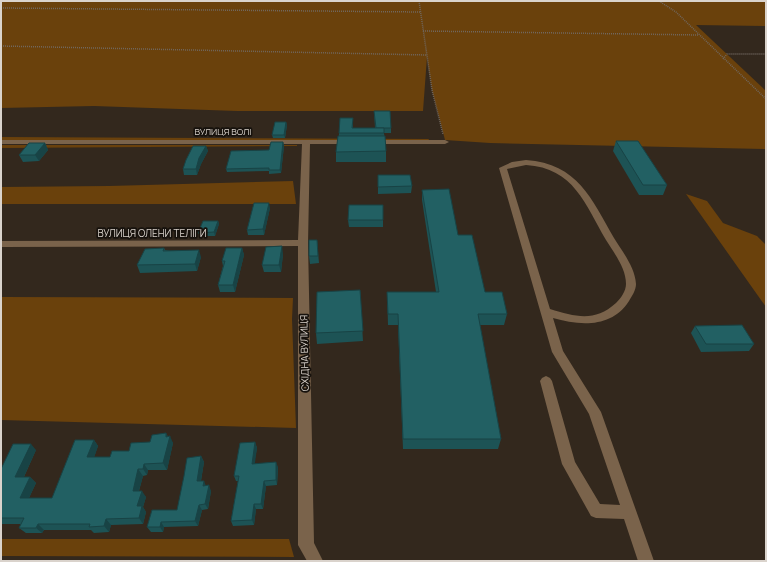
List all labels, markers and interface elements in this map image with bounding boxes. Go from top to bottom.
street label: ВУЛИЦЯ ВОЛІ [195,125,251,138]
street label: ВУЛИЦЯ ОЛЕНИ ТЕЛІГИ [97,226,207,240]
street label: СХІДНА ВУЛИЦЯ [296,315,312,391]

